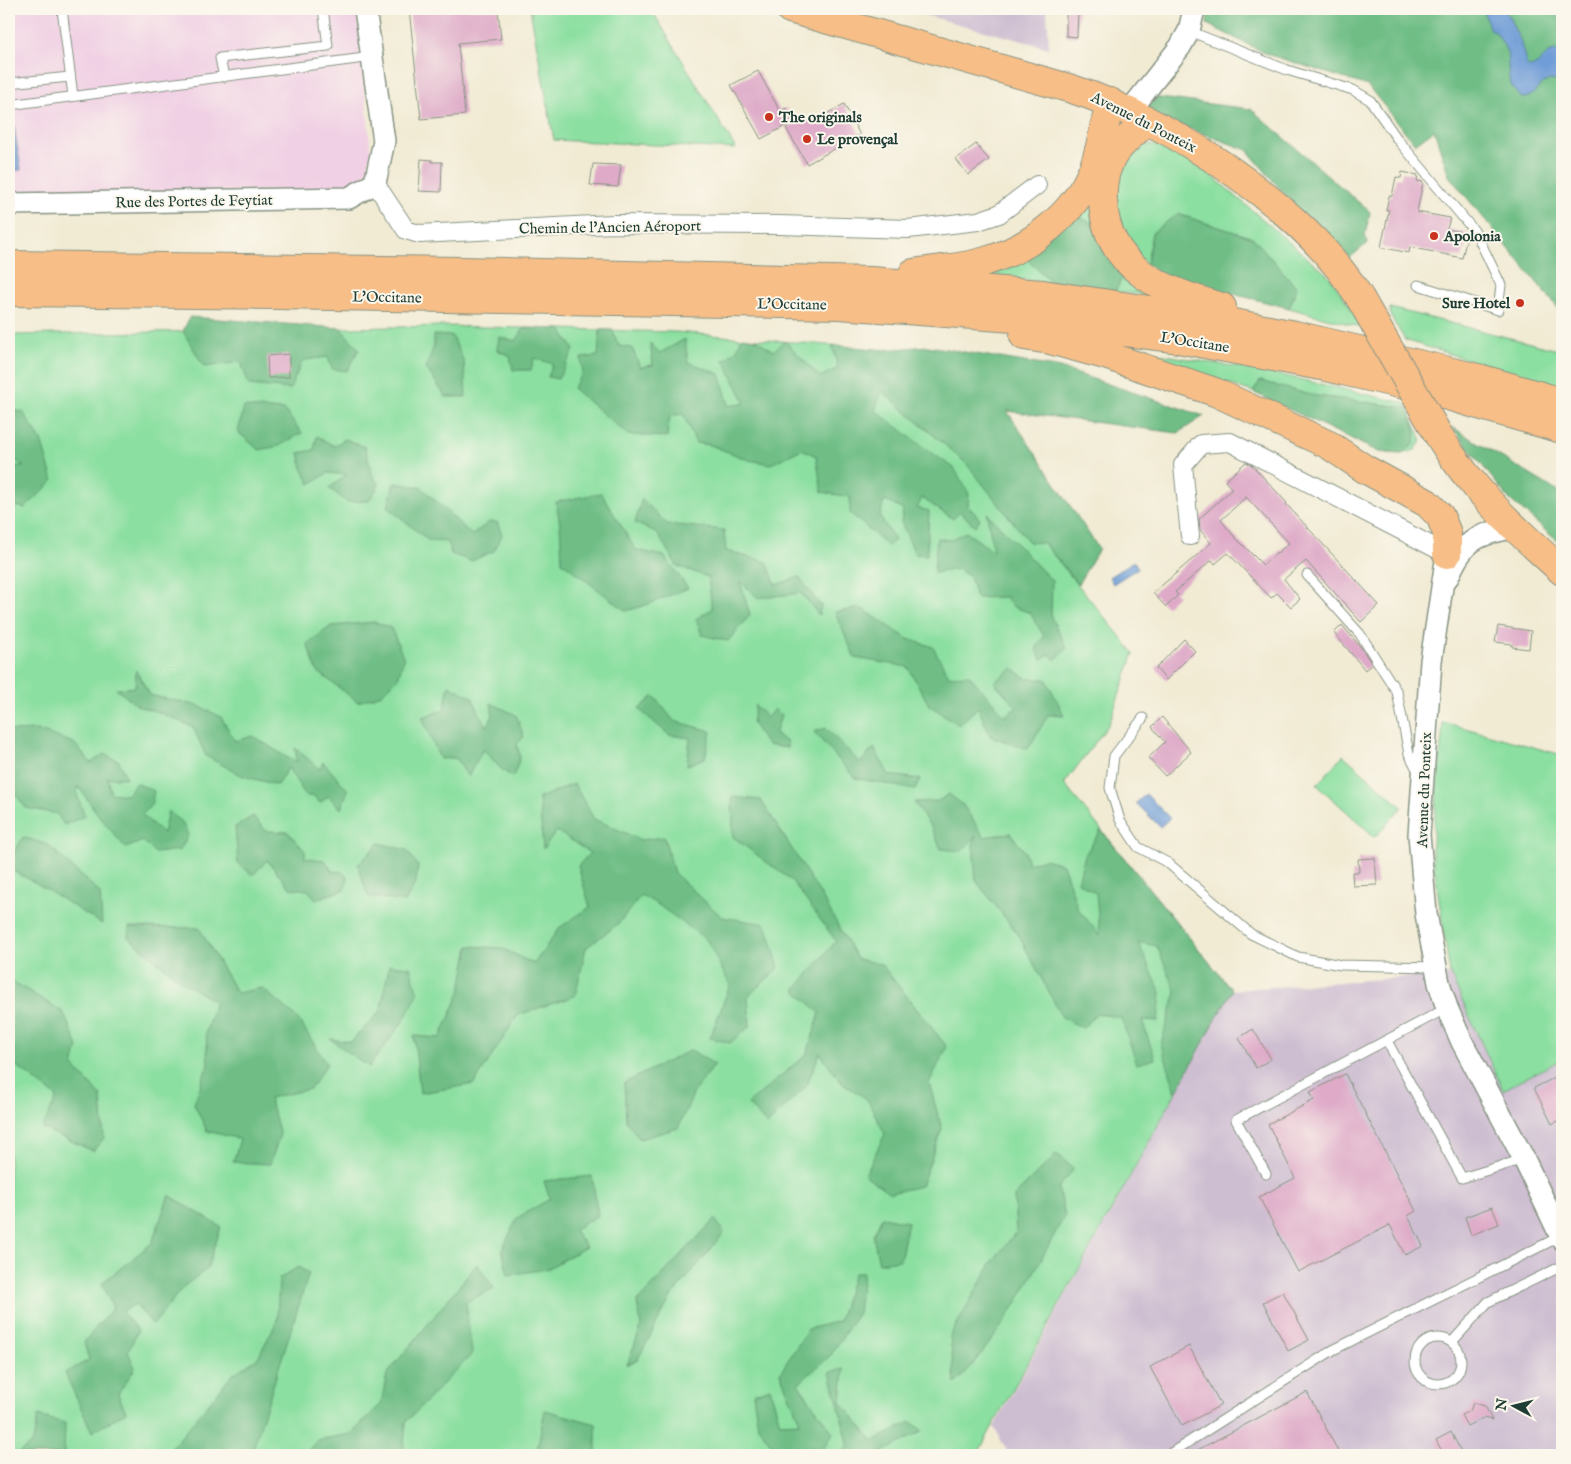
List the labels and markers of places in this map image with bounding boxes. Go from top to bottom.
place label: The originals [778,108,862,127]
marker: The originals [763,111,775,123]
place label: Le provençal [817,130,899,149]
marker: Le provençal [801,133,813,145]
place label: Apolonia [1443,227,1501,246]
marker: Apolonia [1428,230,1440,242]
place label: Sure Hotel [1442,294,1511,313]
marker: Sure Hotel [1514,297,1526,309]

